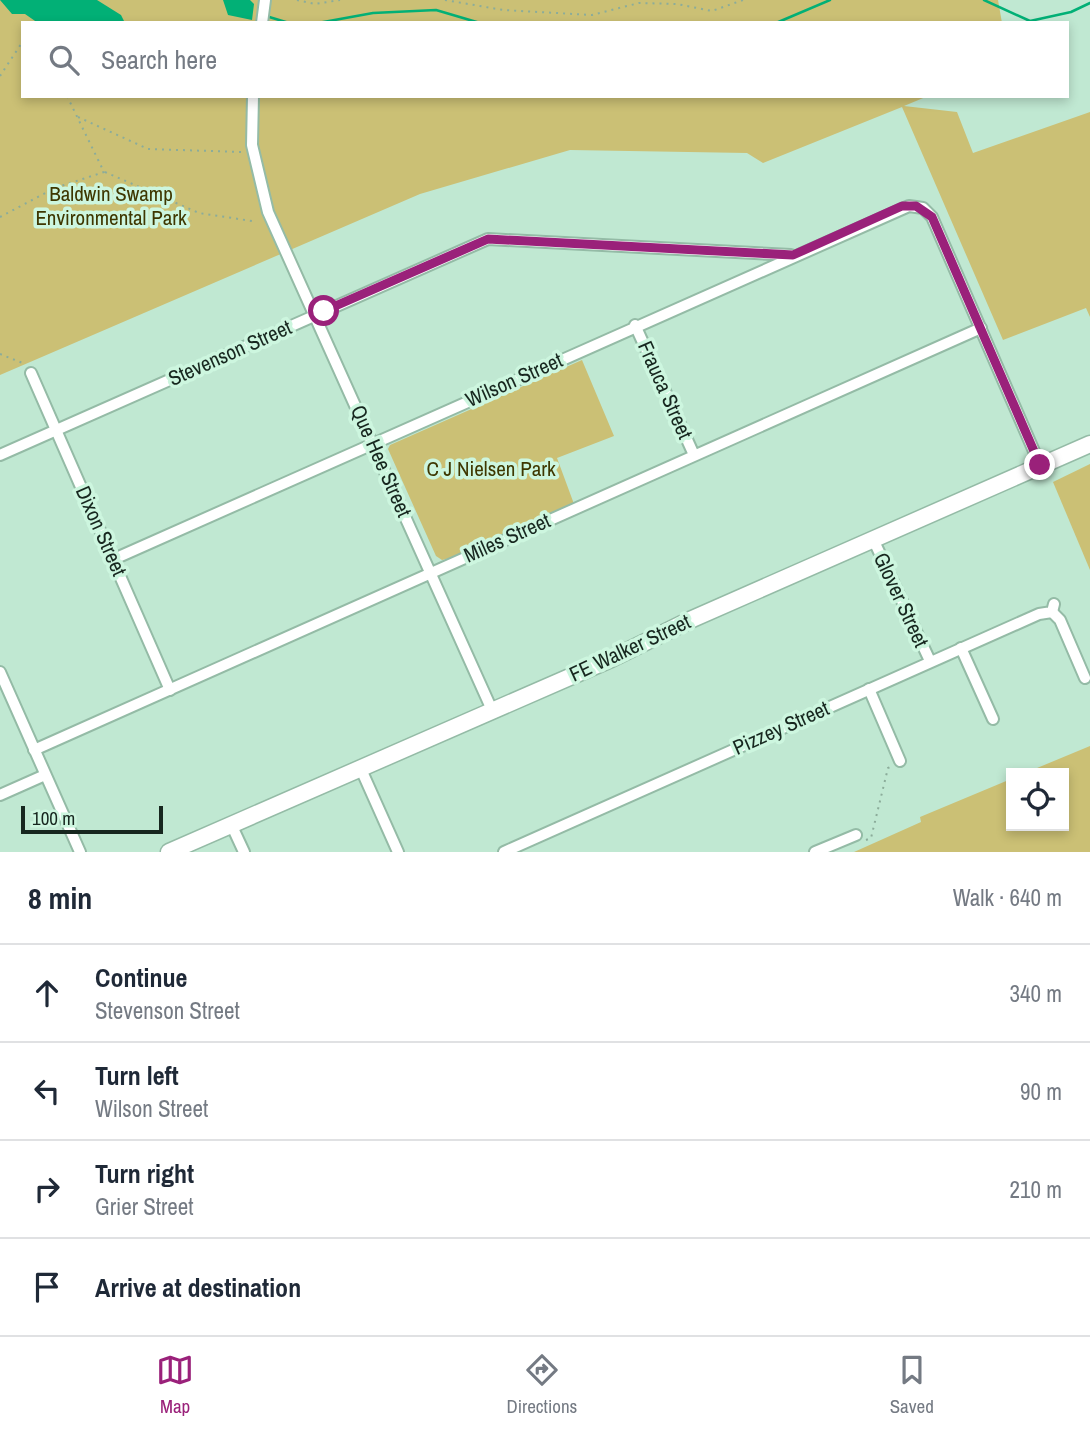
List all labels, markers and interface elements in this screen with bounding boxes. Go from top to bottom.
search box [21,21,1069,98]
icon: search [45,41,83,79]
text: Search here [101,42,217,77]
park label: Baldwin Swamp Environmental Park [35,179,187,232]
route start [308,295,339,326]
street label: Stevenson Street [164,312,296,393]
street label: Frauca Street [631,336,700,444]
street label: Wilson Street [461,345,567,414]
street label: Que Hee Street [344,400,419,522]
route end [1024,449,1055,480]
park label: C J Nielsen Park [426,454,556,483]
street label: Dixon Street [69,481,134,581]
street label: Miles Street [459,506,555,569]
street label: Glover Street [867,548,936,652]
street label: FE Walker Street [565,607,695,688]
street label: Pizzey Street [728,693,834,762]
map controls [1006,768,1069,831]
button: locate [1006,768,1069,831]
scale bar [21,803,163,835]
text: 100 m [32,805,75,831]
text: 8 min [28,878,92,918]
text: Walk · 640 m [953,882,1062,913]
text: Continue [95,960,187,995]
icon: ahead [28,974,66,1012]
text: 340 m [1010,978,1062,1009]
text: Stevenson Street [95,995,240,1026]
text: Turn left [95,1058,179,1093]
icon: left [28,1072,66,1110]
text: 90 m [1020,1076,1062,1107]
text: Wilson Street [95,1093,208,1124]
text: Turn right [95,1156,194,1191]
icon: right [28,1170,66,1208]
text: 210 m [1010,1174,1062,1205]
text: Grier Street [95,1191,194,1222]
icon: arrive [28,1268,66,1306]
text: Arrive at destination [95,1270,301,1305]
tab: Map [156,1351,194,1419]
tab: Directions [506,1351,577,1419]
tab: Saved [890,1351,934,1419]

